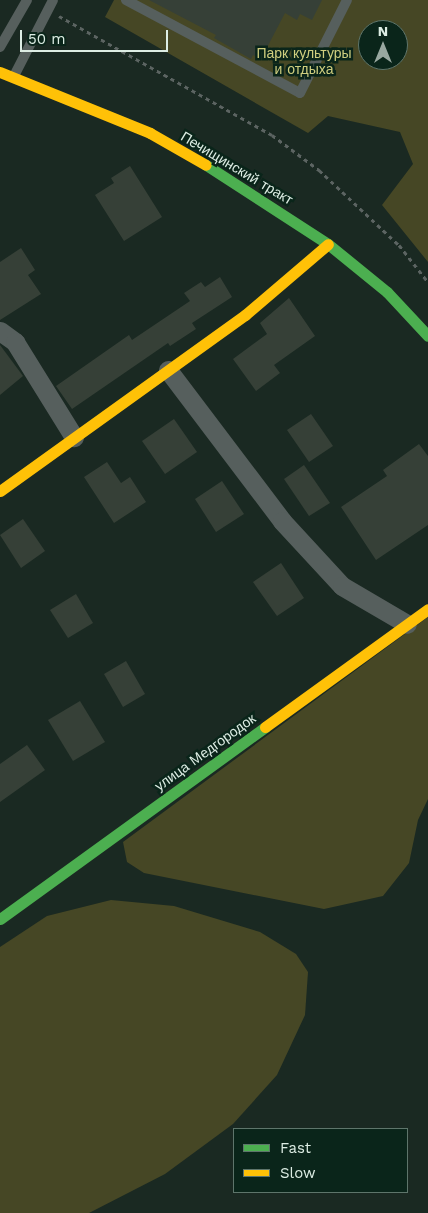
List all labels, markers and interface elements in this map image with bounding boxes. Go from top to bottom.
scale bar [22,20,170,52]
north arrow [358,20,408,70]
text: N [378,23,388,39]
text: 50 m [28,30,65,48]
park label: Парк культуры и отдыха [256,45,352,78]
street label: Печищинский тракт [178,128,296,208]
street label: улица Медгородок [151,710,259,794]
legend [233,1128,408,1193]
text: Fast [280,1139,311,1157]
text: Slow [280,1164,316,1182]

